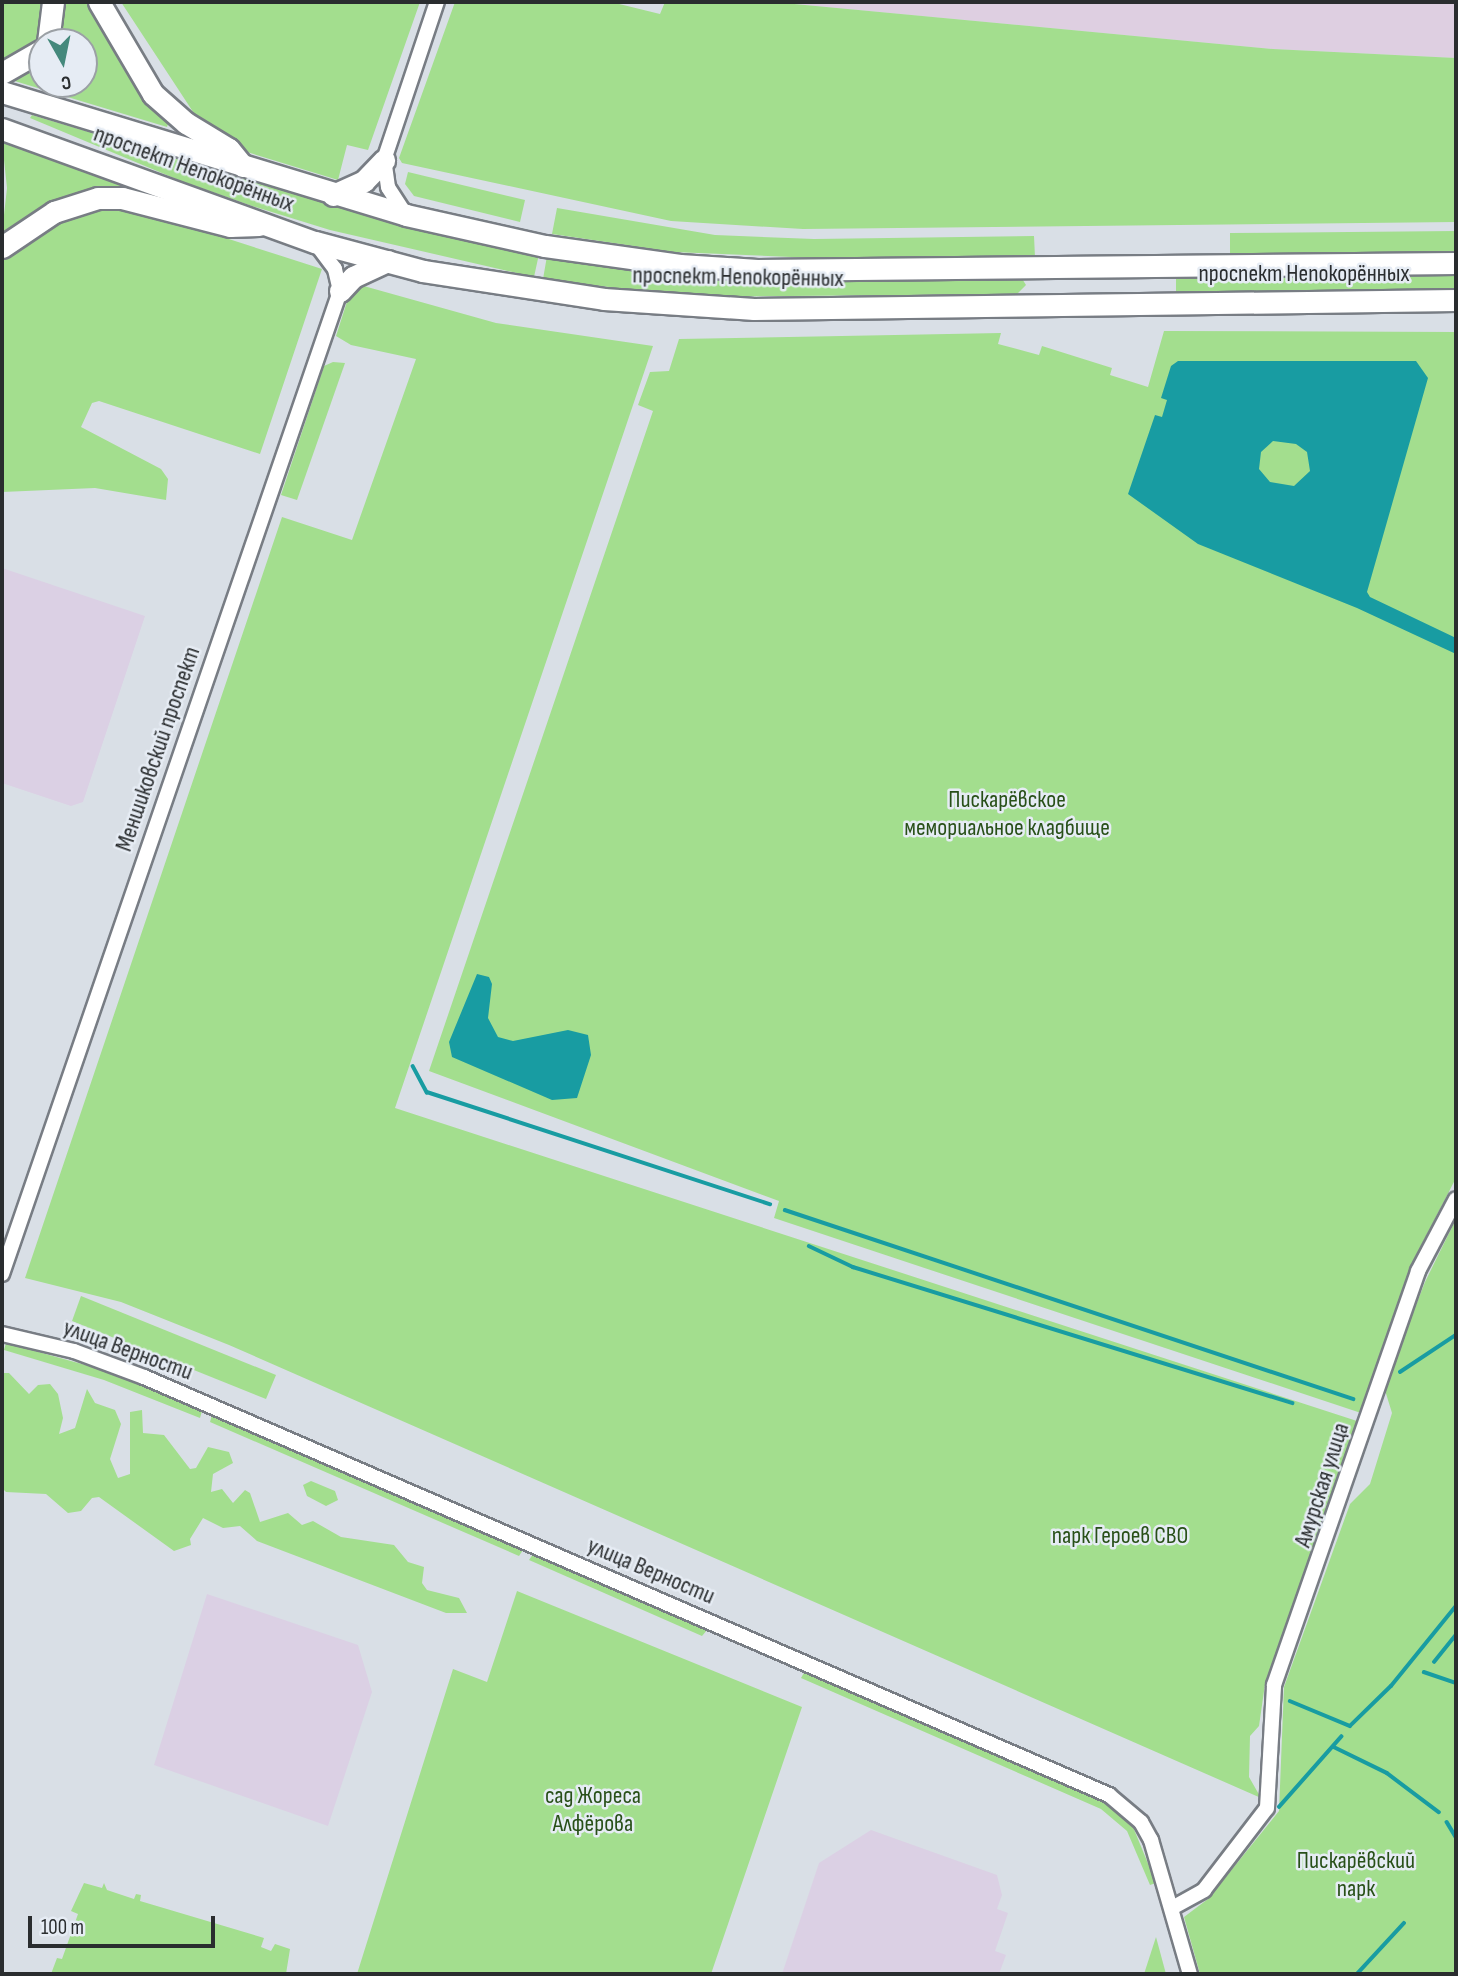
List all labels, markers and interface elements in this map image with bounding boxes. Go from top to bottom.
north arrow [28,28,98,98]
text: С [59,70,73,94]
street label: проспект Непокорённых [90,119,298,219]
street label: проспект Непокорённых [1199,260,1409,288]
street label: проспект Непокорённых [632,261,844,293]
street label: Меншиковский проспект [109,643,207,855]
park label: Пискарёвское мемориальное кладбище [904,786,1110,842]
street label: улица Верности [59,1313,197,1387]
street label: Амурская улица [1288,1419,1356,1551]
park label: парк Героев СВО [1052,1522,1188,1550]
street label: улица Верности [583,1531,719,1611]
park label: сад Жореса Алфёрова [545,1782,641,1838]
park label: Пискарёвский парк [1297,1847,1415,1903]
scale bar [32,1902,219,1946]
text: 100 m [41,1915,84,1940]

